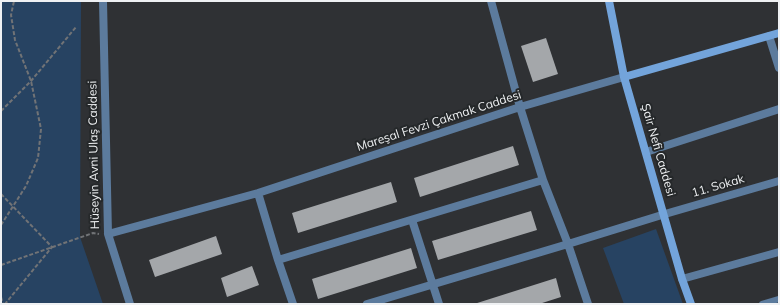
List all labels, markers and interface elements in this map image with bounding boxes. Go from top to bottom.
street label: Hüseyin Avni Ulaş Caddesi [86,81,102,229]
street label: Mareşal Fevzi Çakmak Caddesi [355,88,523,154]
street label: Şair Nefi Caddesi [638,102,678,198]
street label: 11. Sokak [690,172,746,200]

